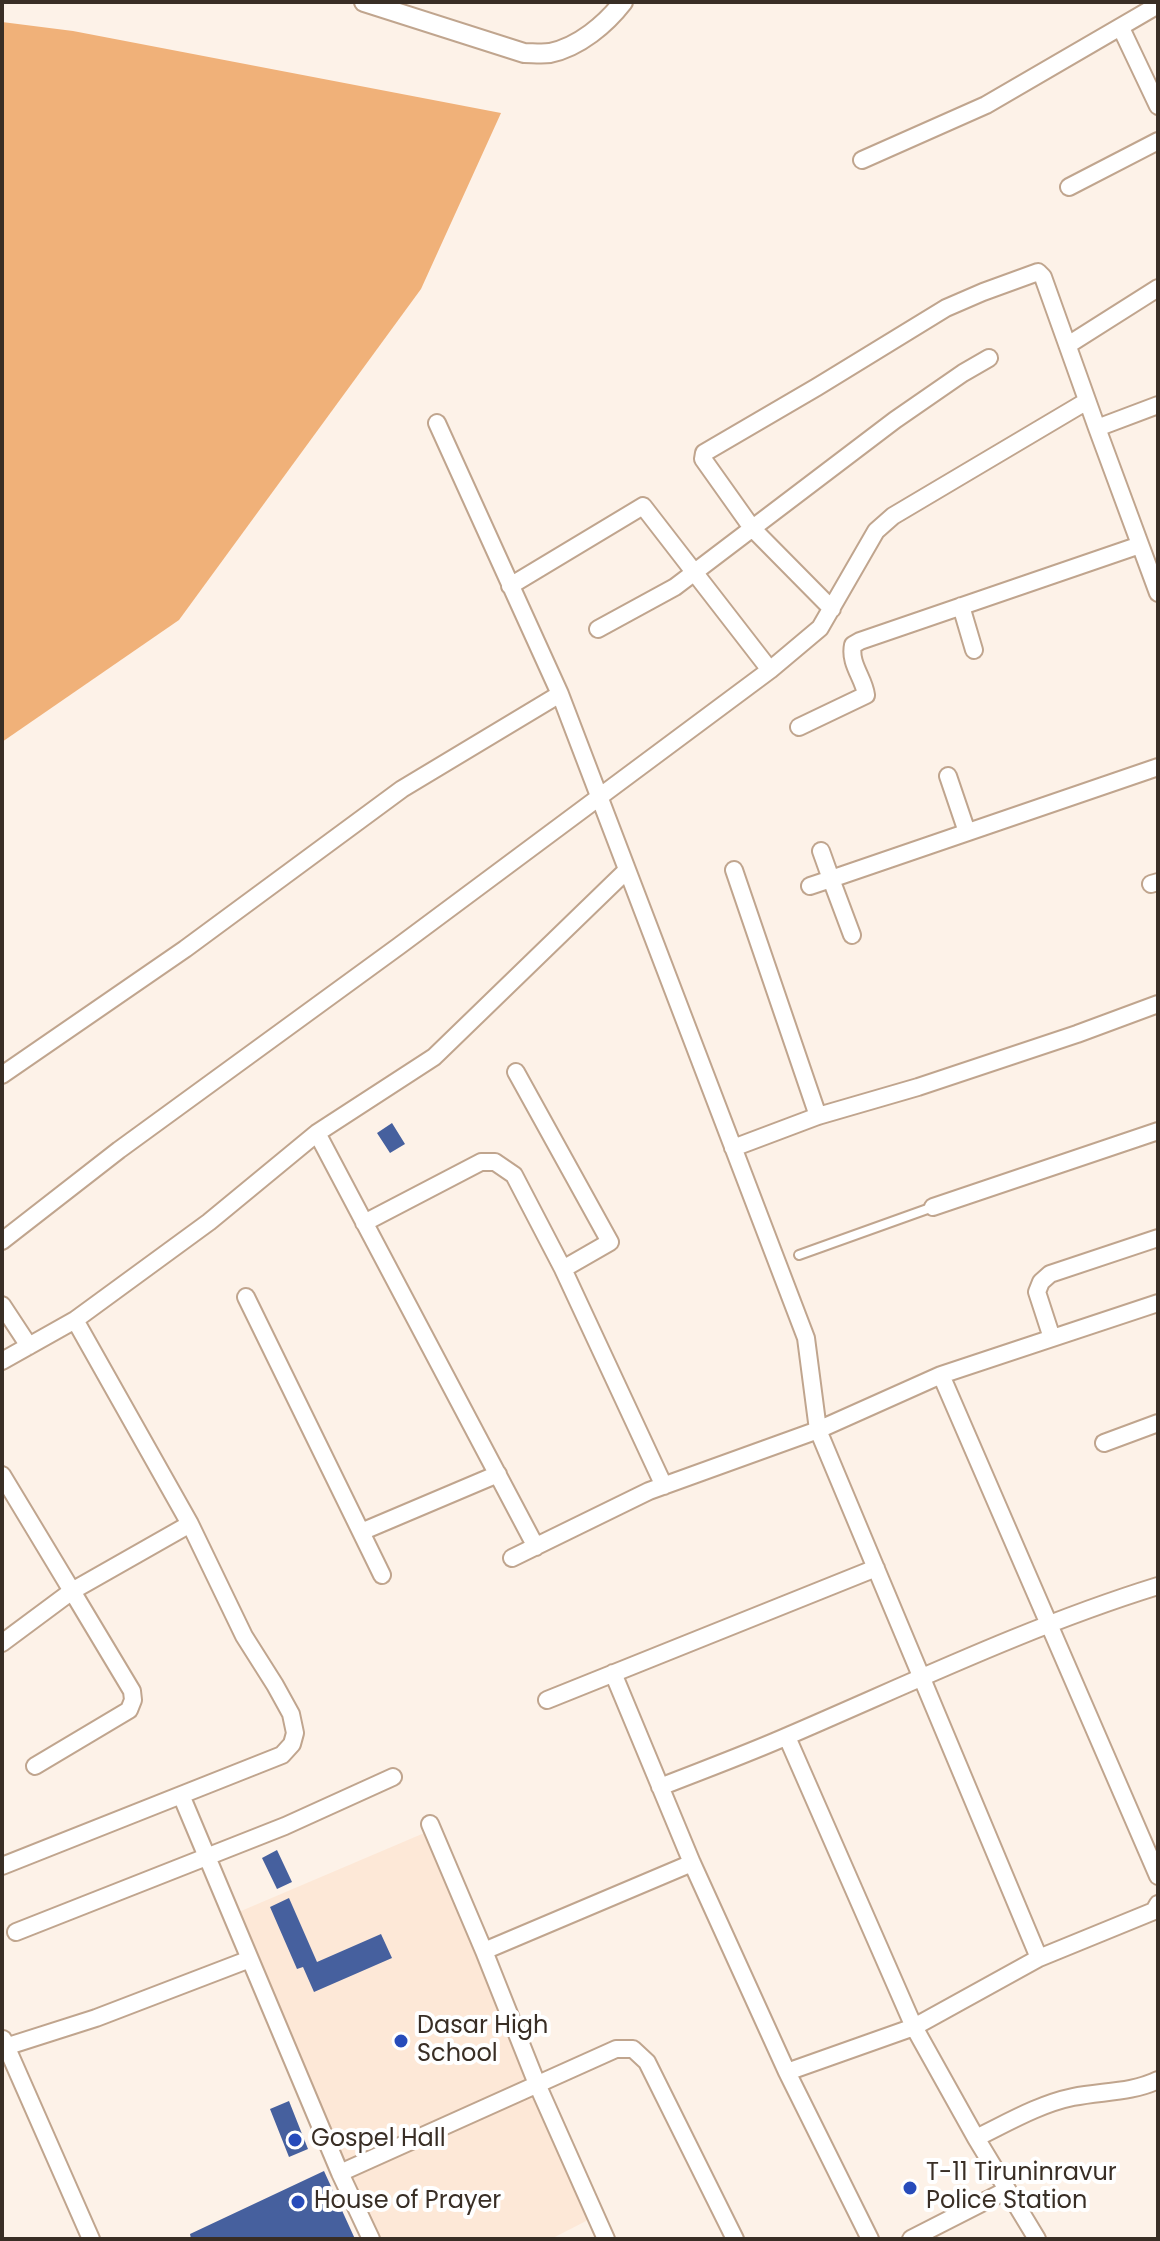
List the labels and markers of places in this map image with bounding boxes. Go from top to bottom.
place label: Dasar High School [417,2013,548,2069]
marker: Dasar High School [392,2032,410,2050]
place label: Gospel Hall [311,2126,446,2154]
marker: Gospel Hall [286,2131,304,2149]
place label: T-11 Tiruninravur Police Station [926,2160,1117,2216]
marker: T-11 Tiruninravur Police Station [901,2179,919,2197]
place label: House of Prayer [314,2188,501,2216]
marker: House of Prayer [289,2193,307,2211]

